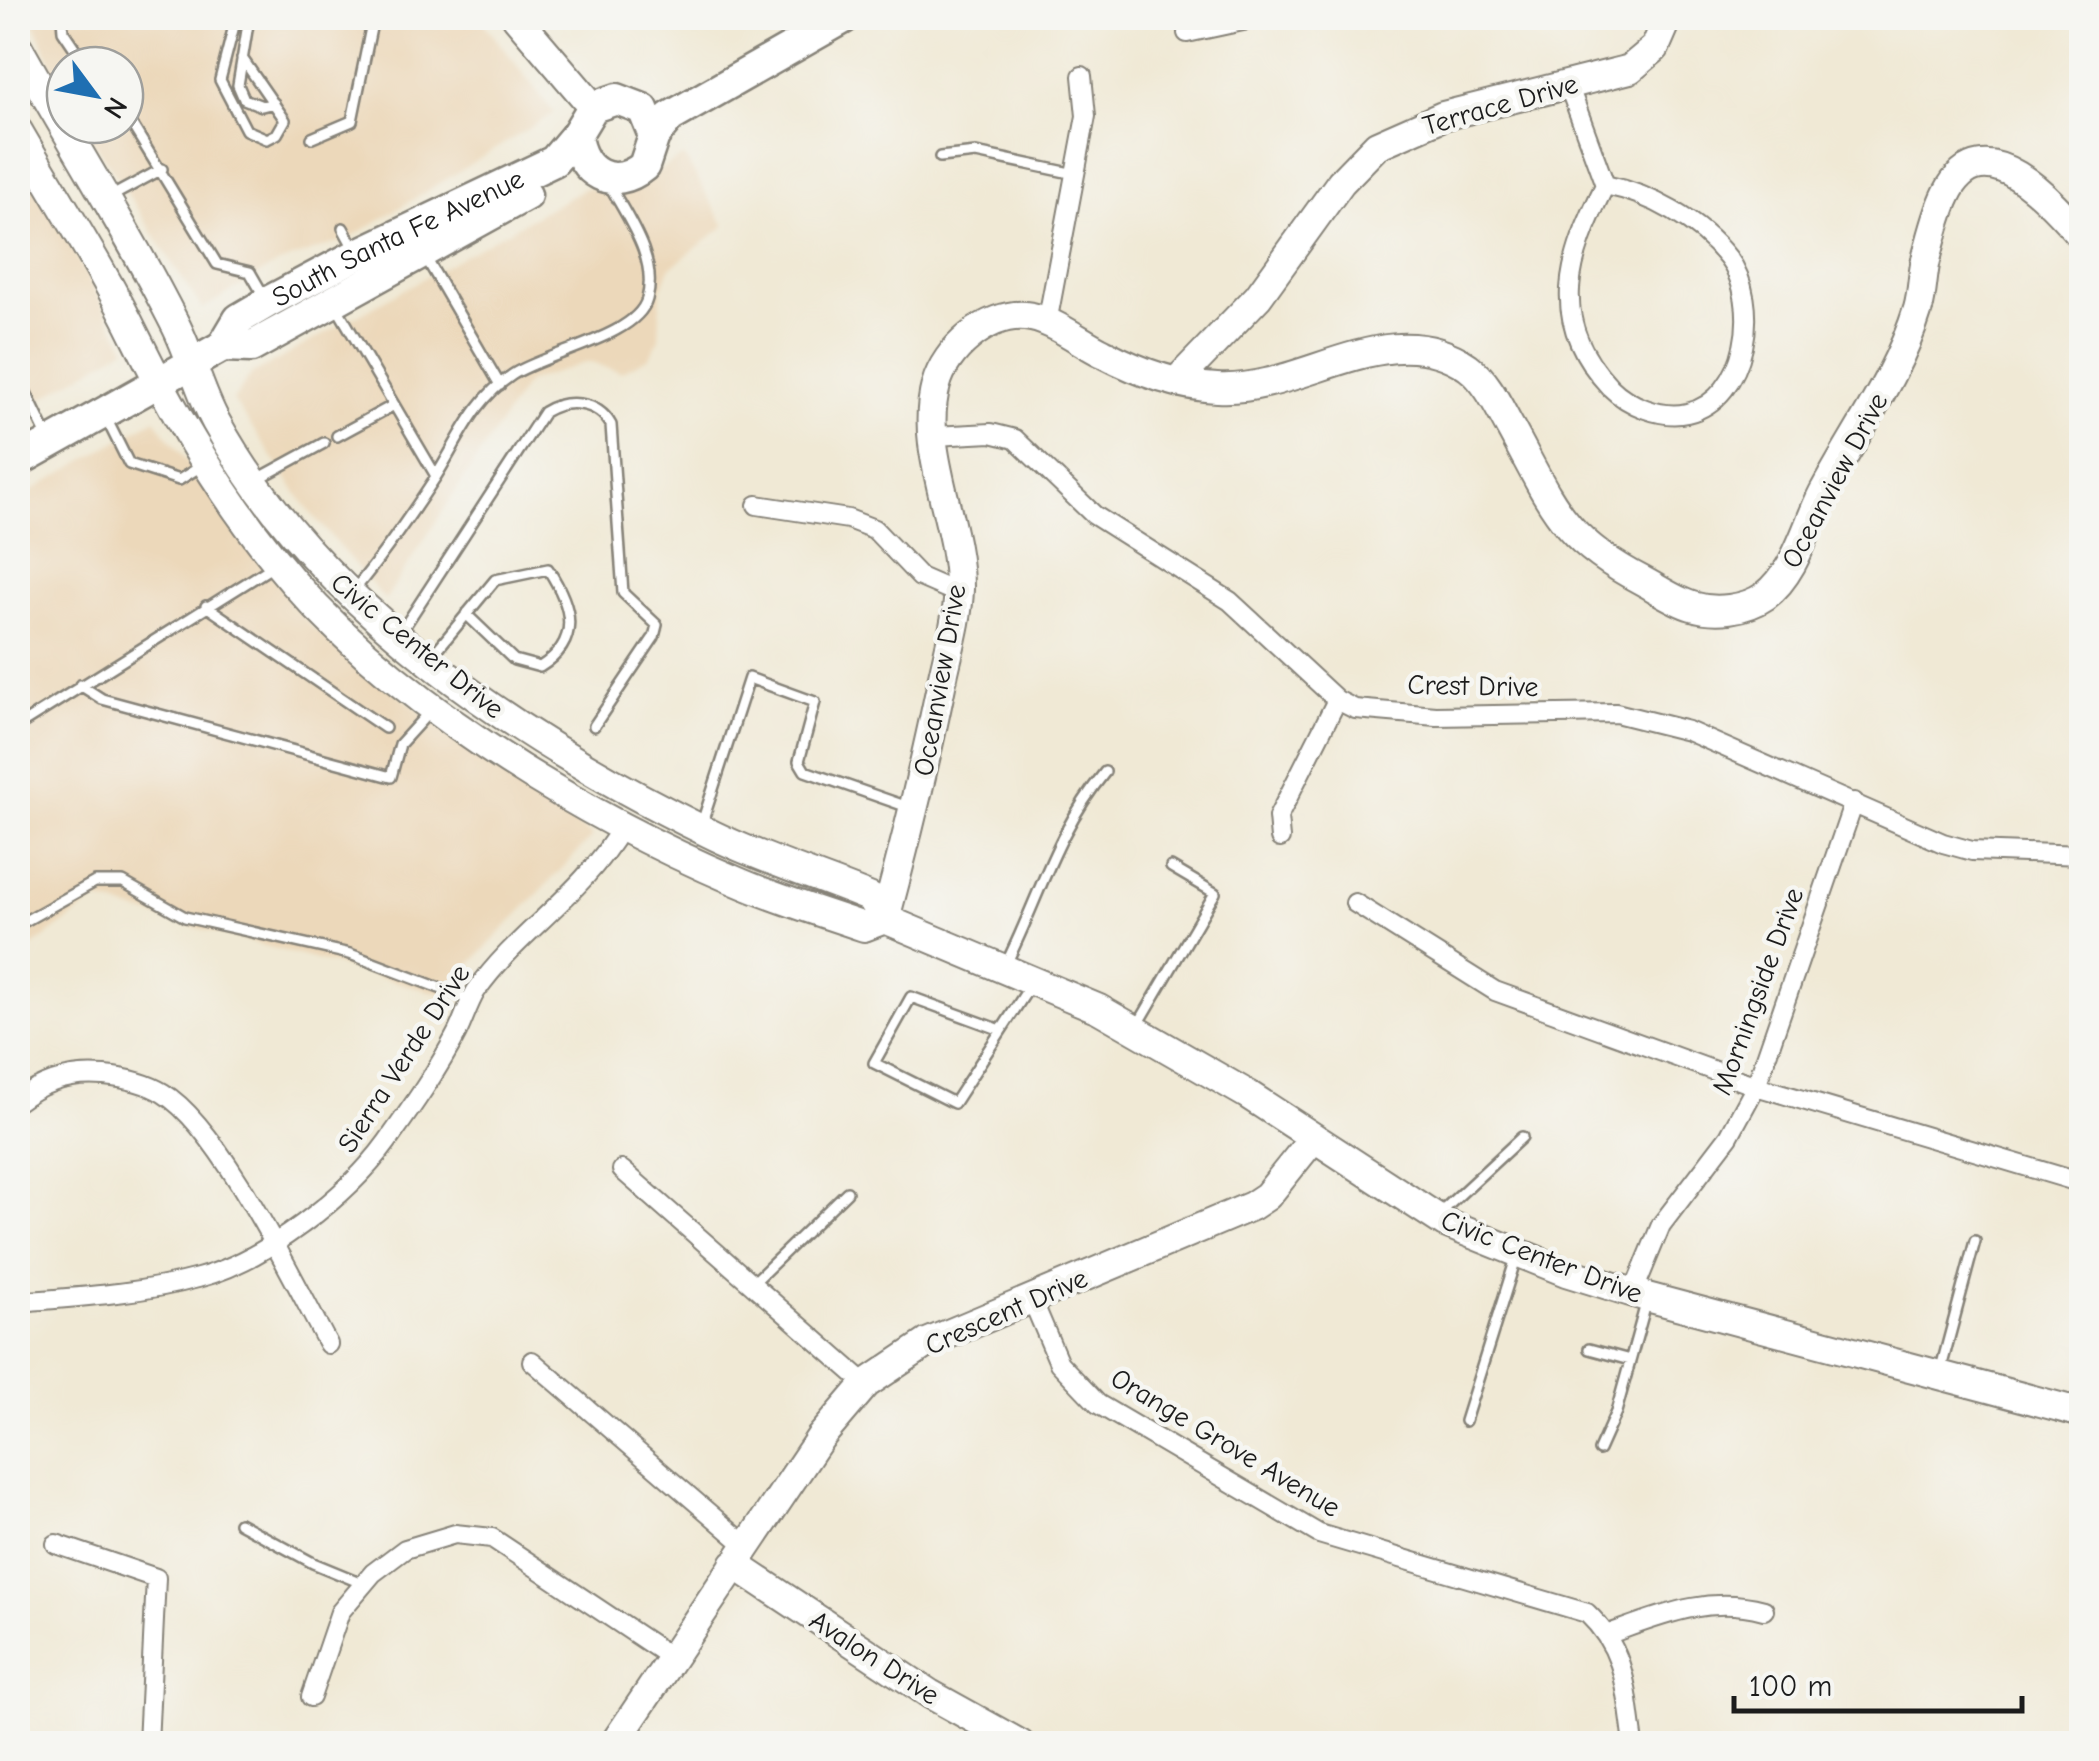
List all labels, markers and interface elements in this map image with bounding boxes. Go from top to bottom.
north arrow [45,45,145,145]
street label: Terrace Drive [1419,68,1581,142]
text: N [97,91,134,124]
street label: South Santa Fe Avenue [267,163,529,314]
street label: Oceanview Drive [1775,387,1895,574]
street label: Civic Center Drive [324,566,510,725]
street label: Oceanview Drive [907,582,973,778]
street label: Crest Drive [1407,669,1539,703]
street label: Morningside Drive [1706,883,1810,1099]
street label: Sierra Verde Drive [331,959,476,1158]
street label: Civic Center Drive [1436,1204,1647,1310]
street label: Crescent Drive [920,1262,1092,1362]
street label: Orange Grove Avenue [1105,1362,1346,1524]
street label: Avalon Drive [804,1604,945,1712]
scale bar [1734,1651,2022,1713]
text: 100 m [1749,1669,1832,1704]

